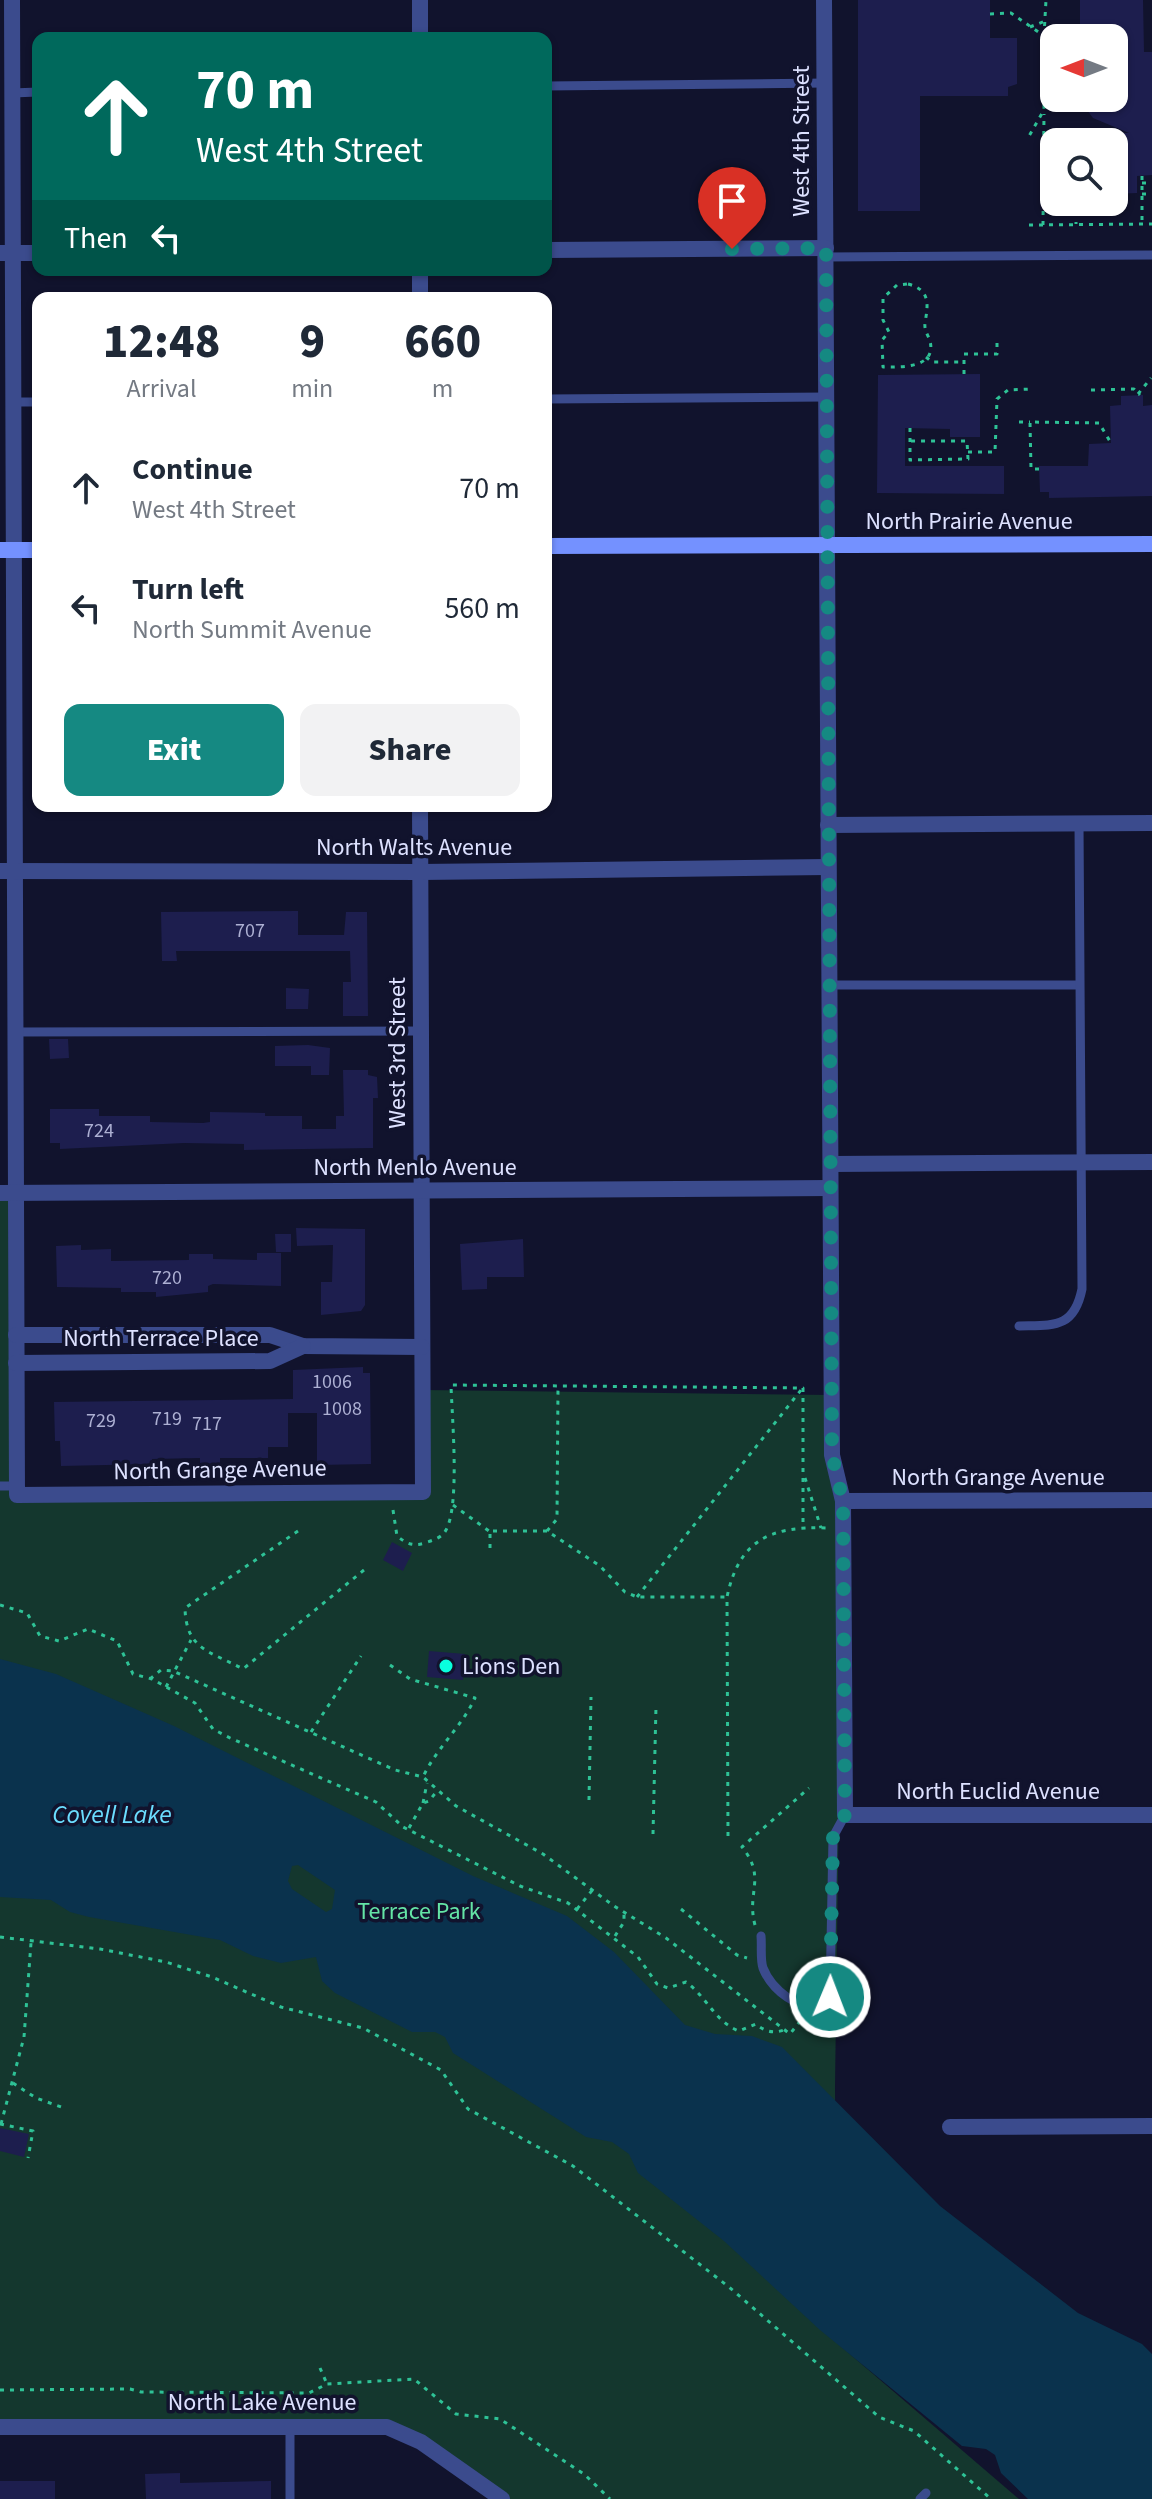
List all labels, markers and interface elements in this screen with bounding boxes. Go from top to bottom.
north arrow [1040,24,1128,112]
map controls [1040,24,1128,216]
text: 70 m [196,51,314,130]
icon: ahead [64,64,168,168]
street label: West 4th Street [784,65,819,217]
text: West 4th Street [196,125,423,176]
button: search [1040,128,1128,216]
pin [698,167,766,249]
icon: arrive [710,179,754,223]
icon: left [144,216,188,260]
text: Then [64,217,128,260]
text: 12:48 [103,308,220,376]
text: 9 [299,308,325,376]
text: 660 [404,308,481,376]
text: Arrival [127,370,197,407]
text: min [291,370,333,407]
text: m [432,370,453,407]
text: Continue [132,448,253,491]
icon: ahead [64,466,108,510]
text: 70 m [459,467,520,510]
text: West 4th Street [132,491,296,528]
street label: North Prairie Avenue [865,504,1073,539]
text: Turn left [132,568,244,611]
icon: left [64,586,108,630]
text: 560 m [444,587,520,630]
text: North Summit Avenue [132,611,372,648]
button: Exit [64,704,284,796]
button: Share [300,704,520,796]
street label: North Walts Avenue [316,830,512,865]
house number: 707 [235,917,265,945]
street label: West 3rd Street [380,977,415,1129]
house number: 724 [84,1117,114,1145]
street label: North Menlo Avenue [313,1150,517,1185]
house number: 720 [152,1264,182,1292]
street label: North Terrace Place [63,1321,259,1356]
house number: 1006 [312,1368,352,1396]
house number: 1008 [322,1395,362,1423]
house number: 719 [152,1405,182,1433]
house number: 729 [86,1407,116,1435]
house number: 717 [192,1410,222,1438]
street label: North Grange Avenue [113,1451,327,1489]
street label: North Grange Avenue [891,1460,1105,1495]
place label: Lions Den [462,1649,560,1684]
marker: Lions Den [437,1657,455,1675]
street label: North Euclid Avenue [896,1774,1100,1809]
water label: Covell Lake [52,1796,172,1833]
park label: Terrace Park [357,1894,481,1929]
position arrow [788,1955,872,2039]
street label: North Lake Avenue [168,2385,356,2420]

